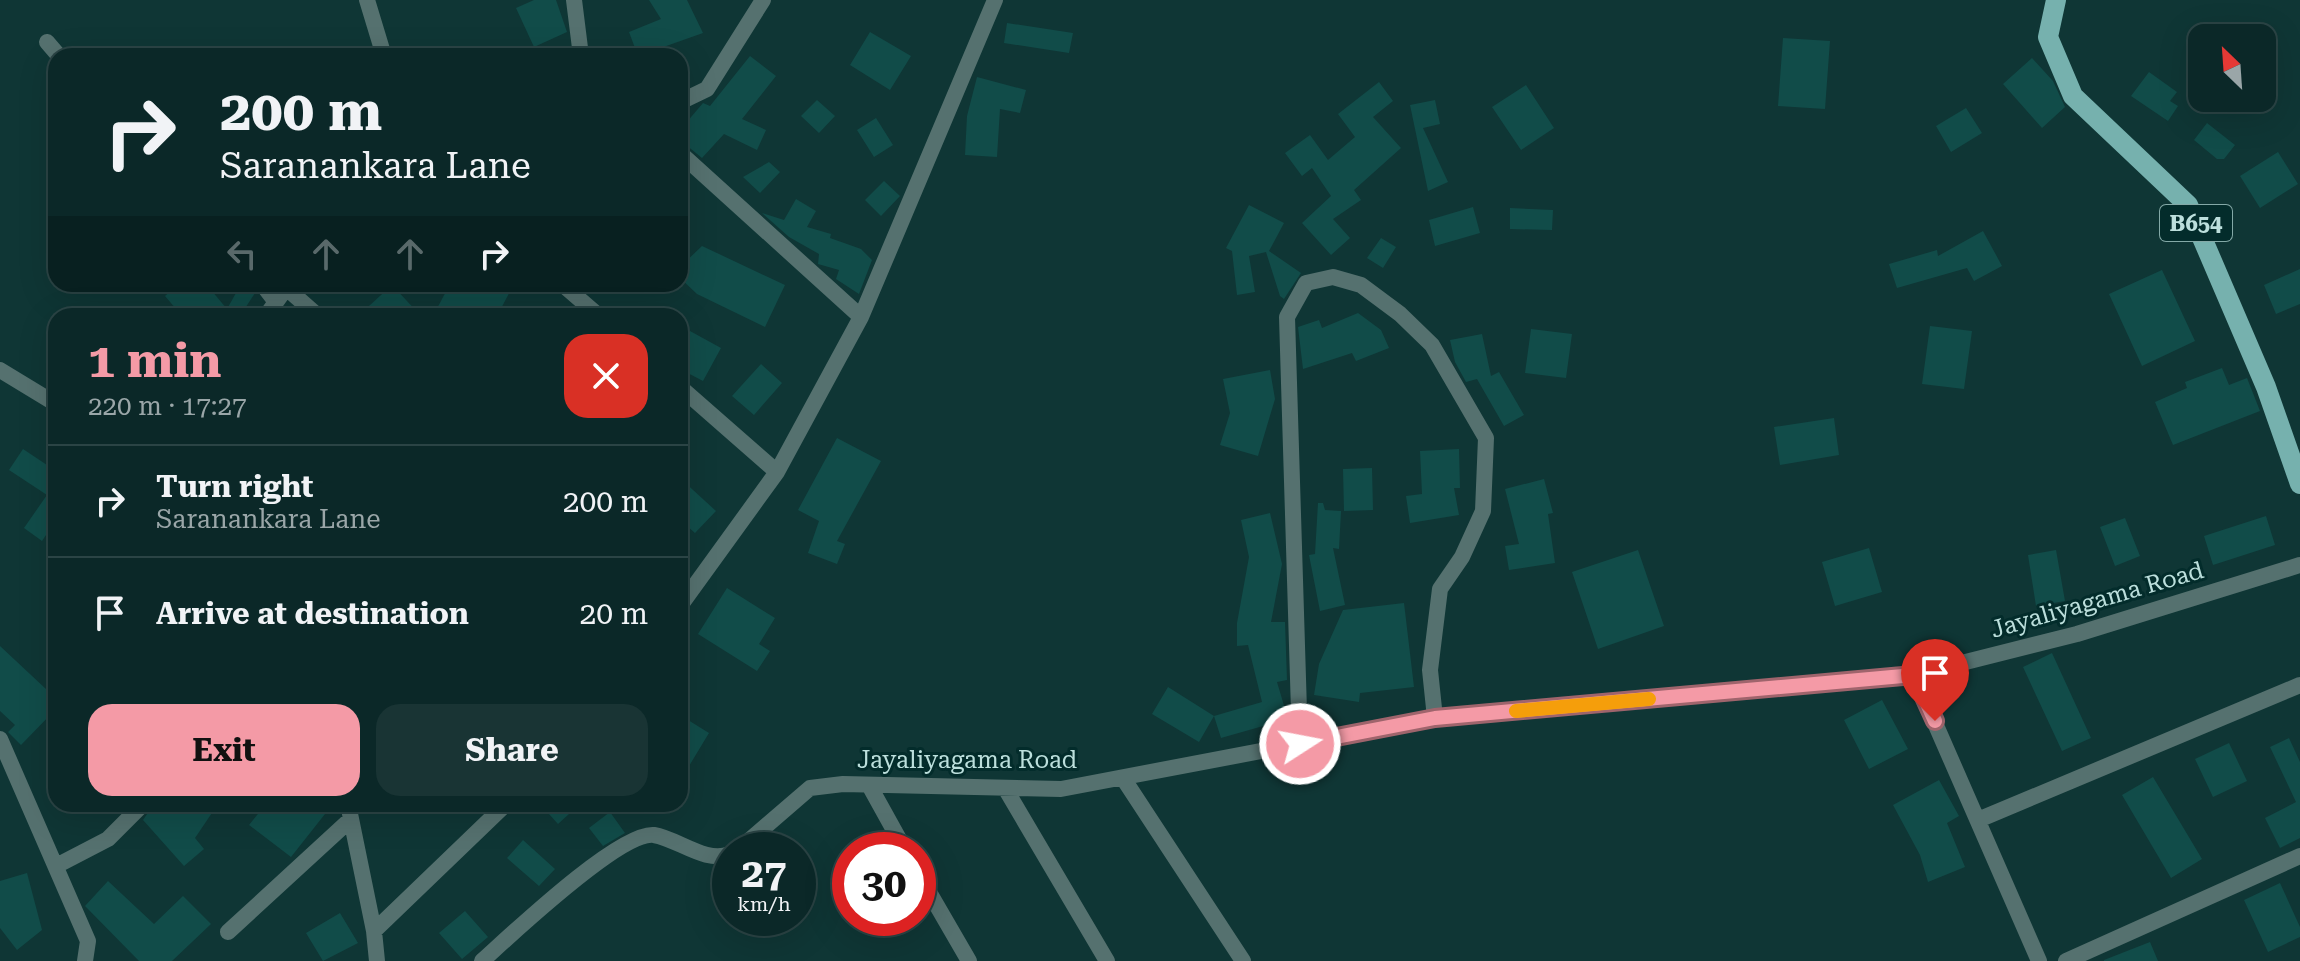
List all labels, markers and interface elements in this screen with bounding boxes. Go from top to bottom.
north arrow [2188,24,2276,112]
map controls [2188,24,2276,112]
text: 200 m [220,78,382,144]
icon: right [88,80,192,184]
text: Saranankara Lane [220,145,531,187]
road number: B654 [2160,205,2232,241]
icon: left [220,232,264,276]
icon: ahead [304,232,348,276]
icon: ahead [388,232,432,276]
icon: right [472,232,516,276]
text: 1 min [88,333,221,389]
button: close [564,334,648,418]
text: 220 m · 17:27 [88,391,247,421]
text: Turn right [156,469,313,504]
icon: right [88,479,132,523]
text: 200 m [563,484,648,519]
text: Saranankara Lane [156,504,380,534]
street label: Jayaliyagama Road [1987,556,2207,644]
icon: arrive [88,591,132,635]
text: Arrive at destination [156,596,469,631]
text: 20 m [579,596,648,631]
pin [1901,639,1969,721]
icon: arrive [1913,651,1957,695]
position arrow [1258,702,1342,786]
button: Exit [88,704,360,796]
button: Share [376,704,648,796]
street label: Jayaliyagama Road [857,746,1077,774]
speed limit sign: 30 [832,832,936,936]
text: 27 [742,850,786,897]
text: km/h [737,892,791,916]

